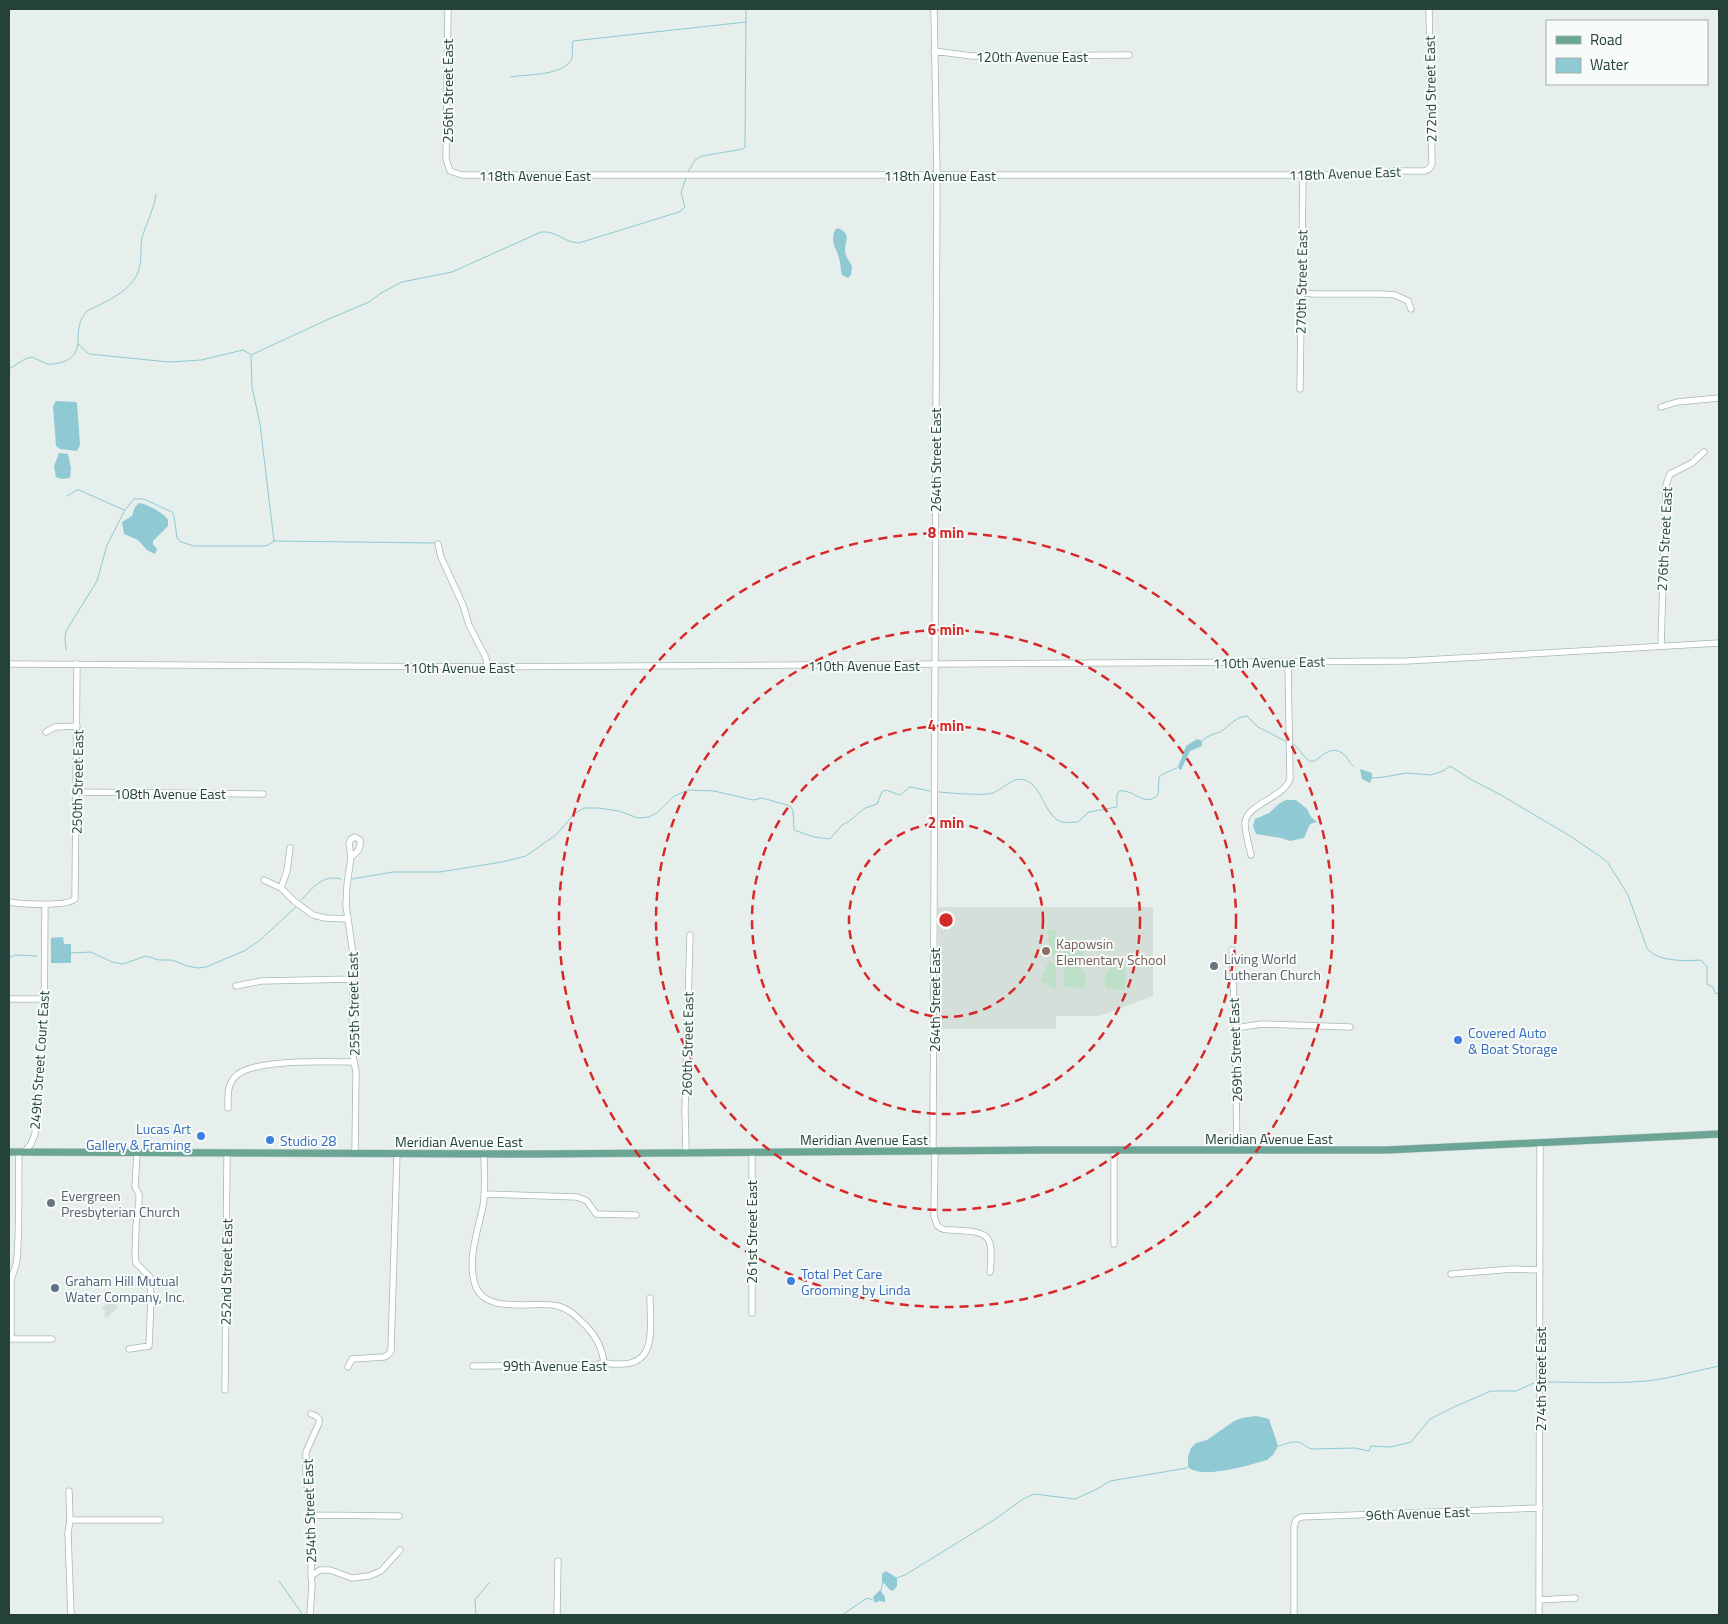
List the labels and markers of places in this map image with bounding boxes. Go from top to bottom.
centre of rings [937,911,955,929]
place label: Kapowsin Elementary School [1056,933,1166,970]
marker: Kapowsin Elementary School [1040,945,1052,957]
place label: Living World Lutheran Church [1224,948,1321,985]
marker: Living World Lutheran Church [1208,960,1220,972]
place label: Covered Auto & Boat Storage [1468,1022,1558,1059]
marker: Covered Auto & Boat Storage [1452,1034,1464,1046]
place label: Lucas Art Gallery & Framing [86,1118,191,1155]
marker: Lucas Art Gallery & Framing [195,1130,207,1142]
place label: Studio 28 [280,1130,337,1151]
marker: Studio 28 [264,1134,276,1146]
place label: Evergreen Presbyterian Church [61,1185,180,1222]
marker: Evergreen Presbyterian Church [45,1197,57,1209]
place label: Total Pet Care Grooming by Linda [801,1263,910,1300]
place label: Graham Hill Mutual Water Company, Inc. [65,1270,185,1307]
marker: Total Pet Care Grooming by Linda [785,1275,797,1287]
marker: Graham Hill Mutual Water Company, Inc. [49,1282,61,1294]

